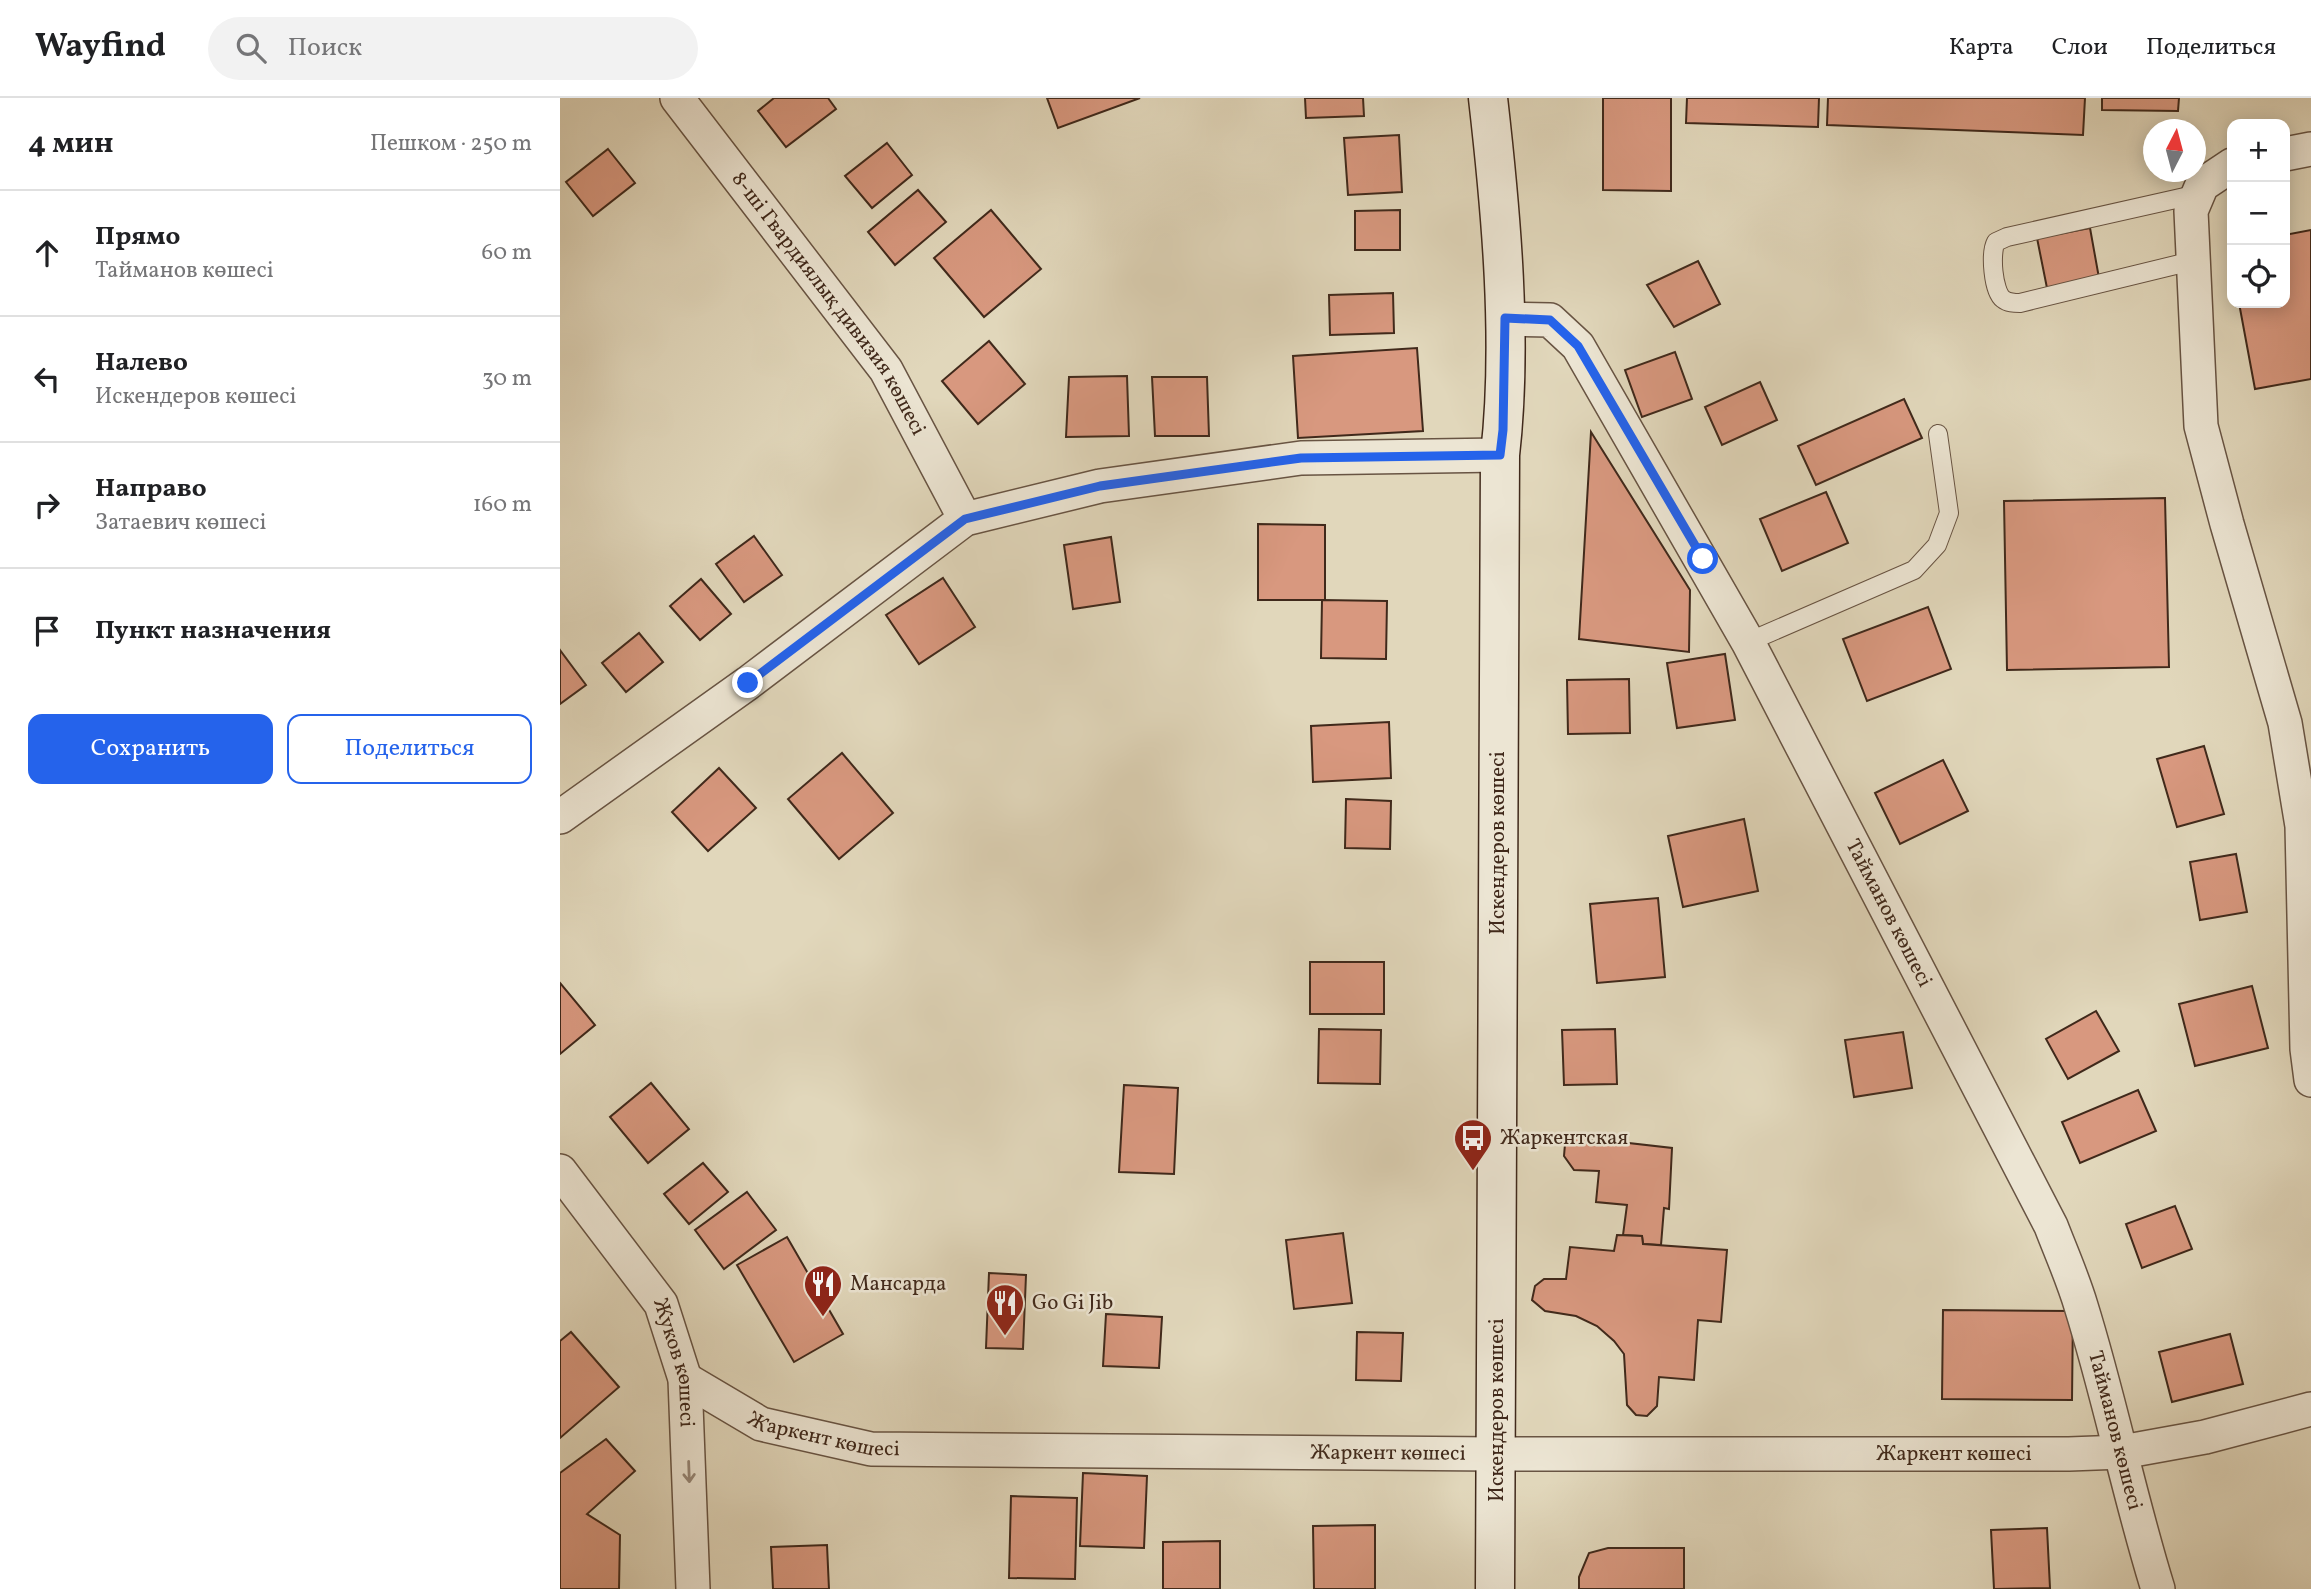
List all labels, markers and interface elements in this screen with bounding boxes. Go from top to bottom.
search box [208,17,698,80]
text: Wayfind [35,25,166,71]
icon: search [232,29,270,67]
text: Поиск [288,30,362,66]
text: Карта [1949,31,2014,65]
text: Слои [2052,31,2108,65]
text: Поделиться [2146,31,2276,65]
north arrow [2143,119,2206,182]
map controls [2227,119,2290,308]
button: + [2227,119,2290,182]
text: 4 мин [28,123,113,165]
text: Пешком · 250 m [370,128,532,160]
street label: 8-ші Гвардиялық дивизия көшесі [724,166,933,441]
button: − [2227,182,2290,245]
text: Прямо [95,219,180,255]
icon: ahead [28,234,66,272]
text: 60 m [482,237,532,269]
button: locate [2227,245,2290,308]
text: Тайманов көшесі [95,255,274,287]
text: Налево [95,345,188,381]
icon: left [28,360,66,398]
text: 30 m [482,363,532,395]
text: Искендеров көшесі [95,381,296,413]
text: Направо [95,471,207,507]
icon: right [28,486,66,524]
text: 160 m [473,489,532,521]
text: Затаевич көшесі [95,507,266,539]
route start [1687,543,1718,574]
icon: arrive [28,612,66,650]
text: Пункт назначения [95,613,331,649]
route end [732,667,763,698]
button: Сохранить [28,714,273,784]
button: Поделиться [287,714,532,784]
street label: Искендеров көшесі [1484,751,1513,935]
street label: Тайманов көшесі [1838,834,1939,992]
bus stop icon: Жаркентская [1452,1117,1494,1172]
place label: Жаркентская [1500,1124,1628,1153]
restaurant icon: Мансарда [802,1263,844,1318]
place label: Мансарда [850,1270,946,1299]
restaurant icon: Go Gi Jib [984,1282,1026,1337]
place label: Go Gi Jib [1032,1289,1113,1318]
street label: Жуков көшесі [646,1295,701,1428]
street label: Искендеров көшесі [1483,1318,1512,1502]
street label: Тайманов көшесі [2080,1348,2149,1513]
street label: Жаркент көшесі [741,1404,900,1464]
street label: Жаркент көшесі [1310,1438,1466,1468]
street label: Жаркент көшесі [1876,1440,2032,1469]
one-way arrow [682,1460,696,1483]

